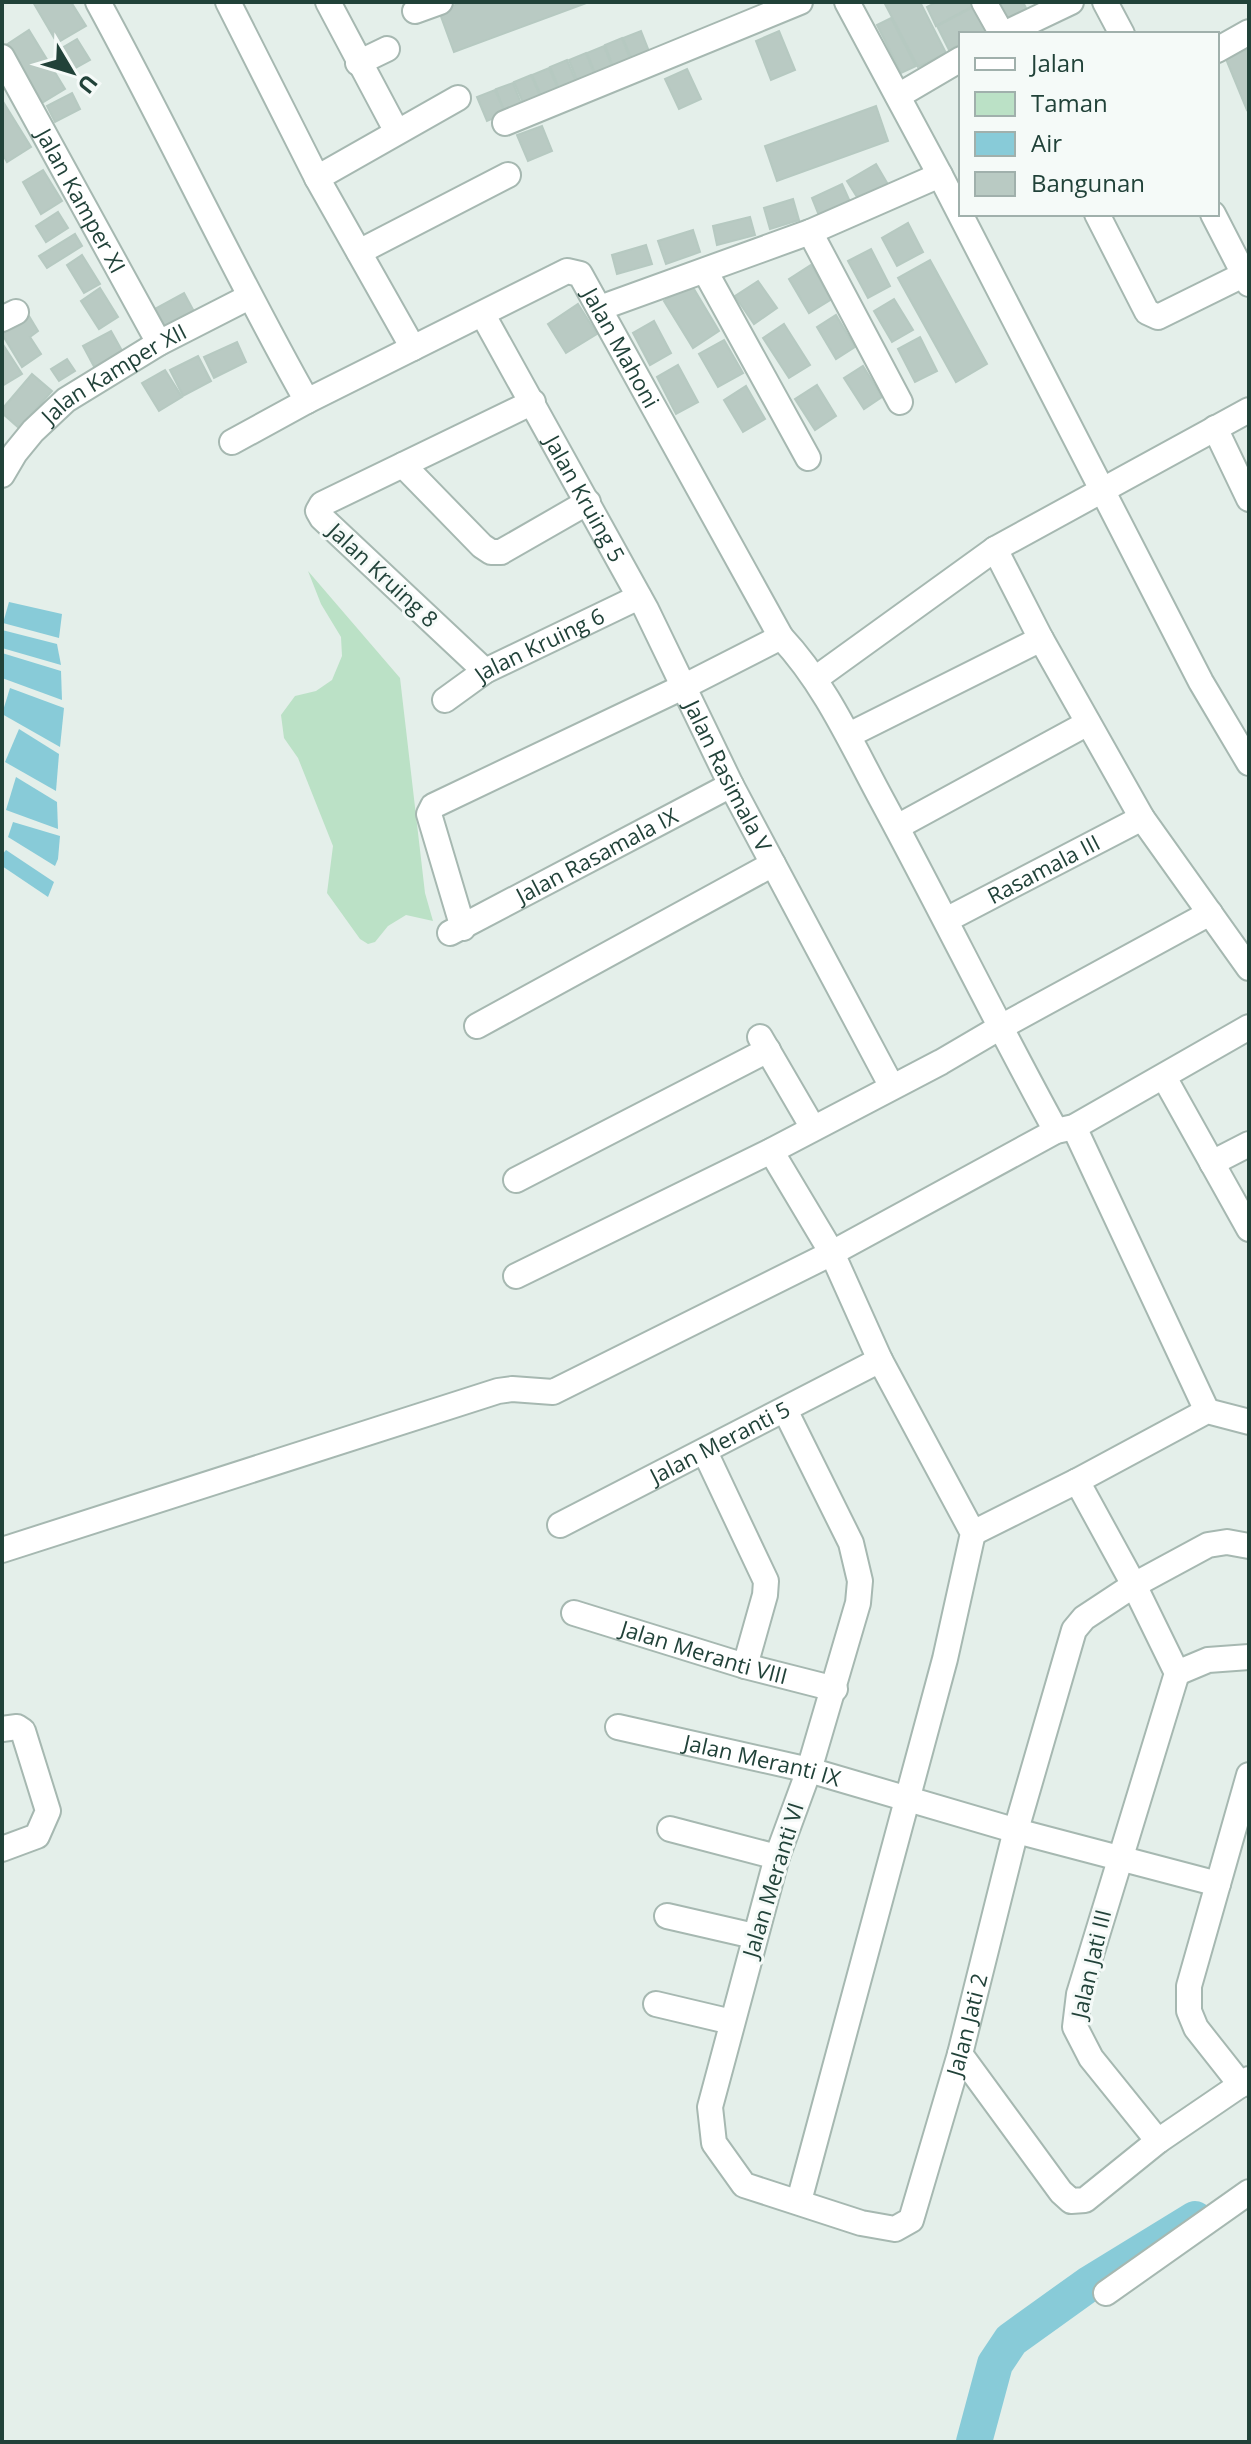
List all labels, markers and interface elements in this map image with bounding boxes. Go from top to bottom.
north arrow [32,32,112,112]
legend [959,32,1219,216]
text: Jalan [1029,46,1085,79]
text: U [72,69,105,101]
text: Taman [1031,86,1108,119]
street label: Jalan Kamper XI [29,121,134,278]
text: Air [1031,126,1062,159]
text: Bangunan [1031,166,1145,199]
street label: Jalan Mahoni [576,280,667,413]
street label: Jalan Kamper XII [33,316,191,431]
street label: Jalan Kruing 5 [538,428,633,567]
street label: Jalan Kruing 8 [321,514,445,633]
street label: Jalan Kruing 6 [466,600,609,689]
street label: Jalan Rasimala V [677,693,780,857]
street label: Jalan Rasamala IX [509,800,683,911]
street label: Rasamala III [982,827,1105,910]
street label: Jalan Meranti 5 [643,1393,795,1491]
street label: Jalan Meranti VIII [615,1612,791,1690]
street label: Jalan Meranti IX [679,1726,845,1793]
street label: Jalan Meranti VI [734,1799,810,1963]
street label: Jalan Jati III [1062,1906,1117,2023]
street label: Jalan Jati 2 [938,1970,994,2081]

